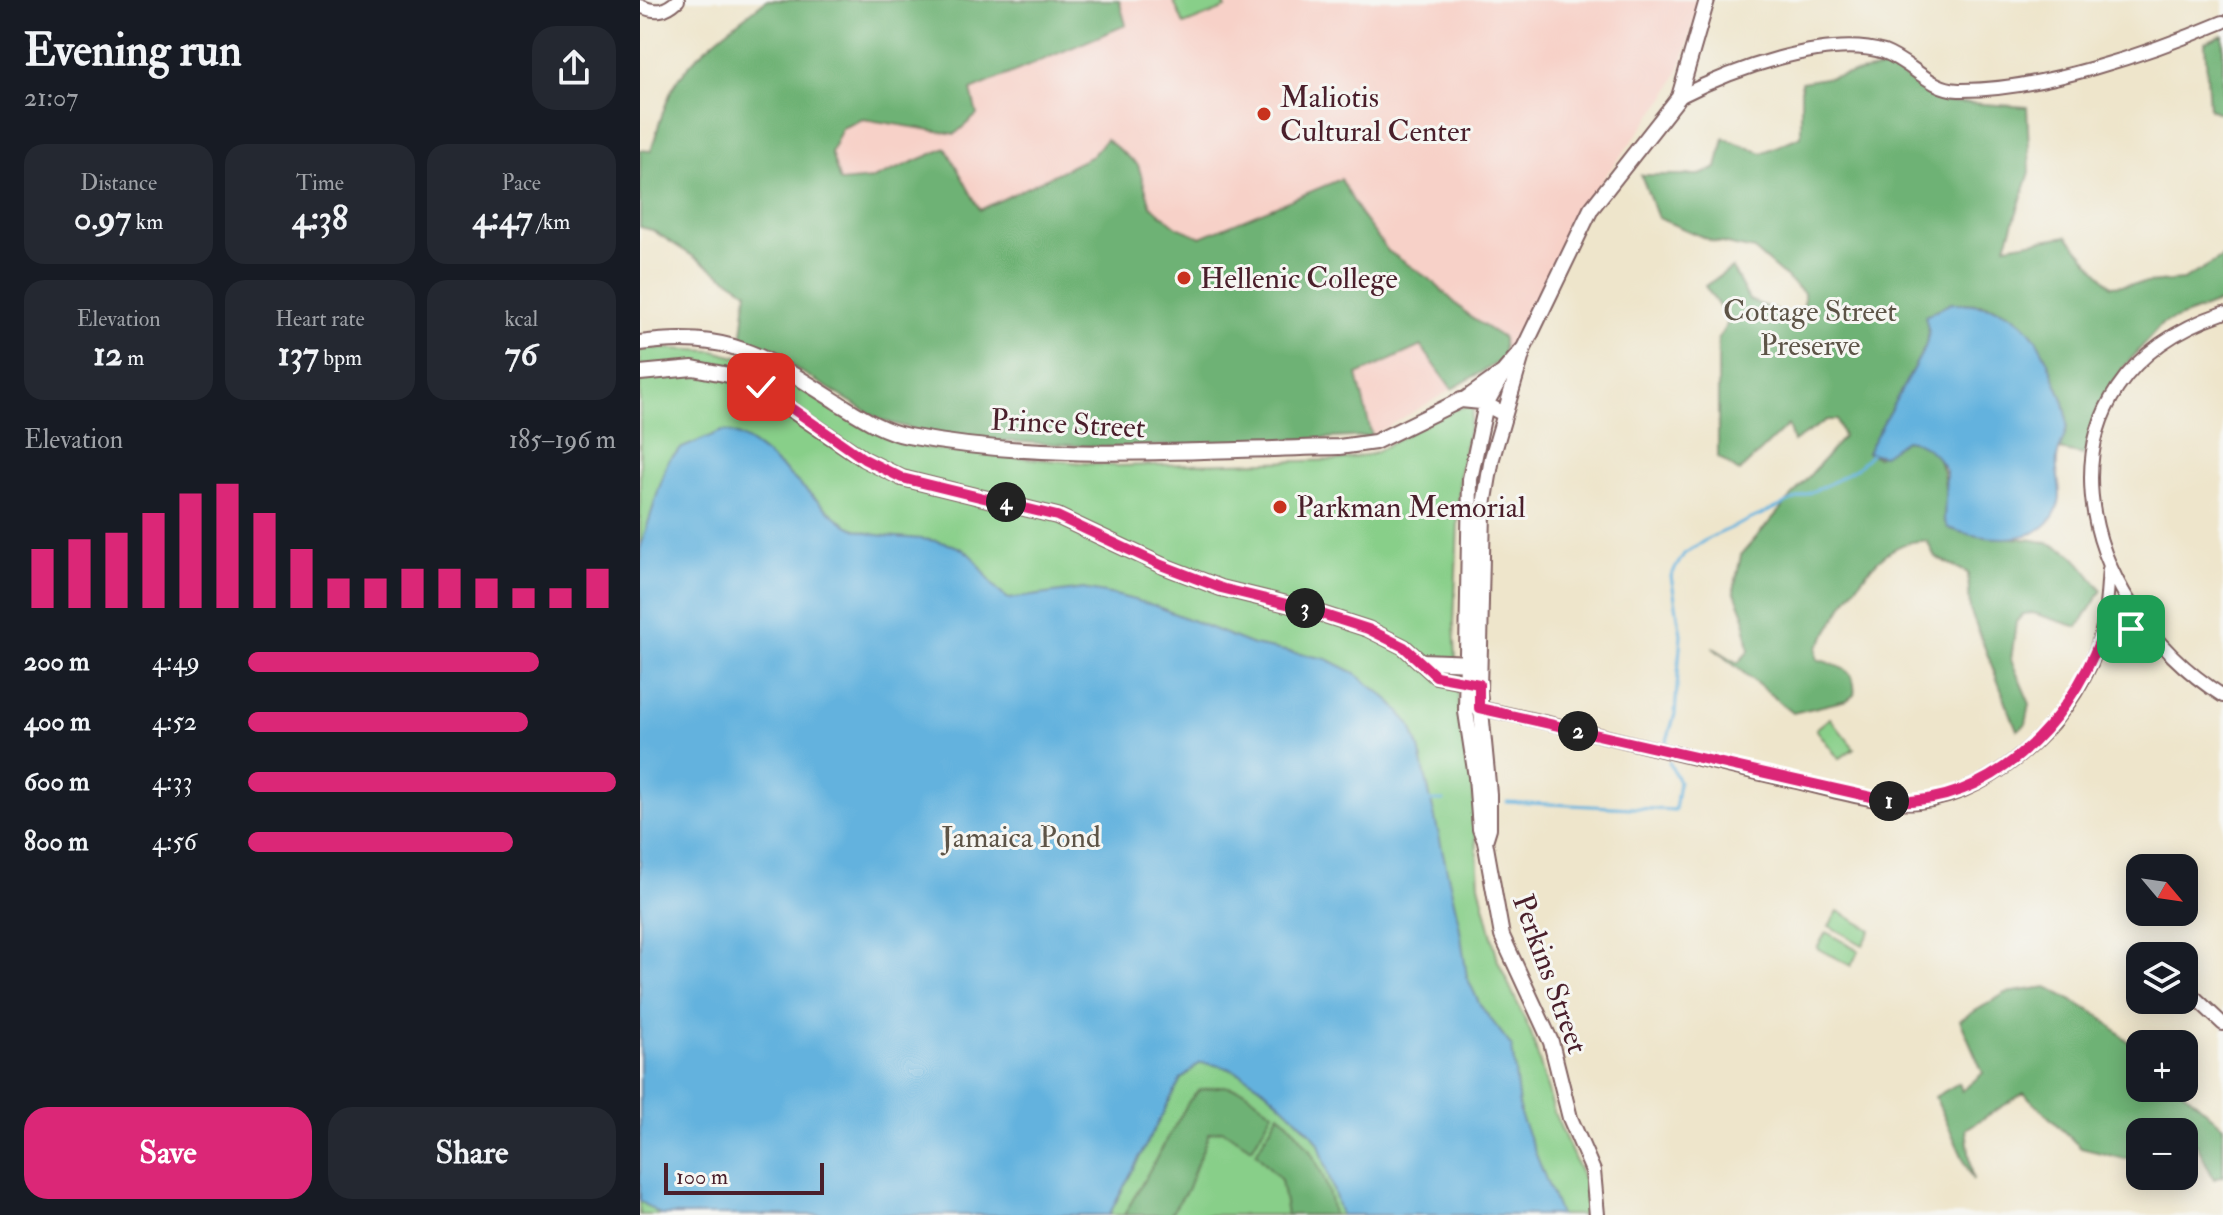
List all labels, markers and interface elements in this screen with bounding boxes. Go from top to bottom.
text: Evening run [24,24,242,79]
button: share [532,26,616,110]
place label: Maliotis Cultural Center [1280,79,1471,150]
text: 21:07 [24,82,78,114]
marker: Maliotis Cultural Center [1255,105,1273,123]
text: Distance [80,169,157,197]
text: Time [296,169,344,197]
text: Pace [502,169,541,197]
text: 0.97 [74,197,131,240]
text: 4:38 [292,197,348,240]
text: 4:47 [472,197,532,240]
text: km [131,208,163,236]
text: /km [532,208,570,236]
place label: Hellenic College [1200,260,1398,297]
marker: Hellenic College [1175,269,1193,287]
park label: Cottage Street Preserve [1723,293,1897,364]
text: Elevation [77,305,161,333]
text: Heart rate [275,305,365,333]
text: kcal [504,305,538,333]
text: 12 [93,333,123,376]
text: 137 [278,333,319,376]
text: 76 [505,333,538,376]
text: m [123,344,144,372]
text: bpm [319,344,362,372]
pin [727,353,795,421]
icon: check [739,365,783,409]
street label: Prince Street [990,401,1147,447]
text: Elevation [24,424,123,456]
text: 185–196 m [509,424,616,456]
pin: 4 [986,482,1026,522]
text: 4 [1000,488,1012,516]
place label: Parkman Memorial [1296,489,1526,526]
marker: Parkman Memorial [1271,498,1289,516]
pin: 3 [1285,588,1325,628]
text: 3 [1301,594,1309,622]
pin [2097,595,2165,663]
icon: arrive [2109,607,2153,651]
text: 200 m [24,646,89,678]
text: 4:49 [152,646,200,678]
text: 400 m [24,706,90,738]
text: 4:52 [152,706,197,738]
pin: 2 [1558,711,1598,751]
text: 2 [1572,717,1584,745]
text: 600 m [24,766,89,798]
text: 4:33 [152,766,192,798]
pin: 1 [1869,781,1909,821]
text: 1 [1885,787,1893,815]
park label: Jamaica Pond [940,819,1101,856]
text: 800 m [24,826,89,858]
text: 4:56 [152,826,197,858]
north arrow [2126,854,2198,926]
map controls [2126,854,2198,1190]
street label: Perkins Street [1504,889,1596,1059]
button: layers [2126,942,2198,1014]
button: + [2126,1030,2198,1102]
button: Save [24,1107,312,1199]
button: Share [328,1107,616,1199]
button: − [2126,1118,2198,1190]
scale bar [664,1159,824,1195]
text: 100 m [676,1163,728,1191]

